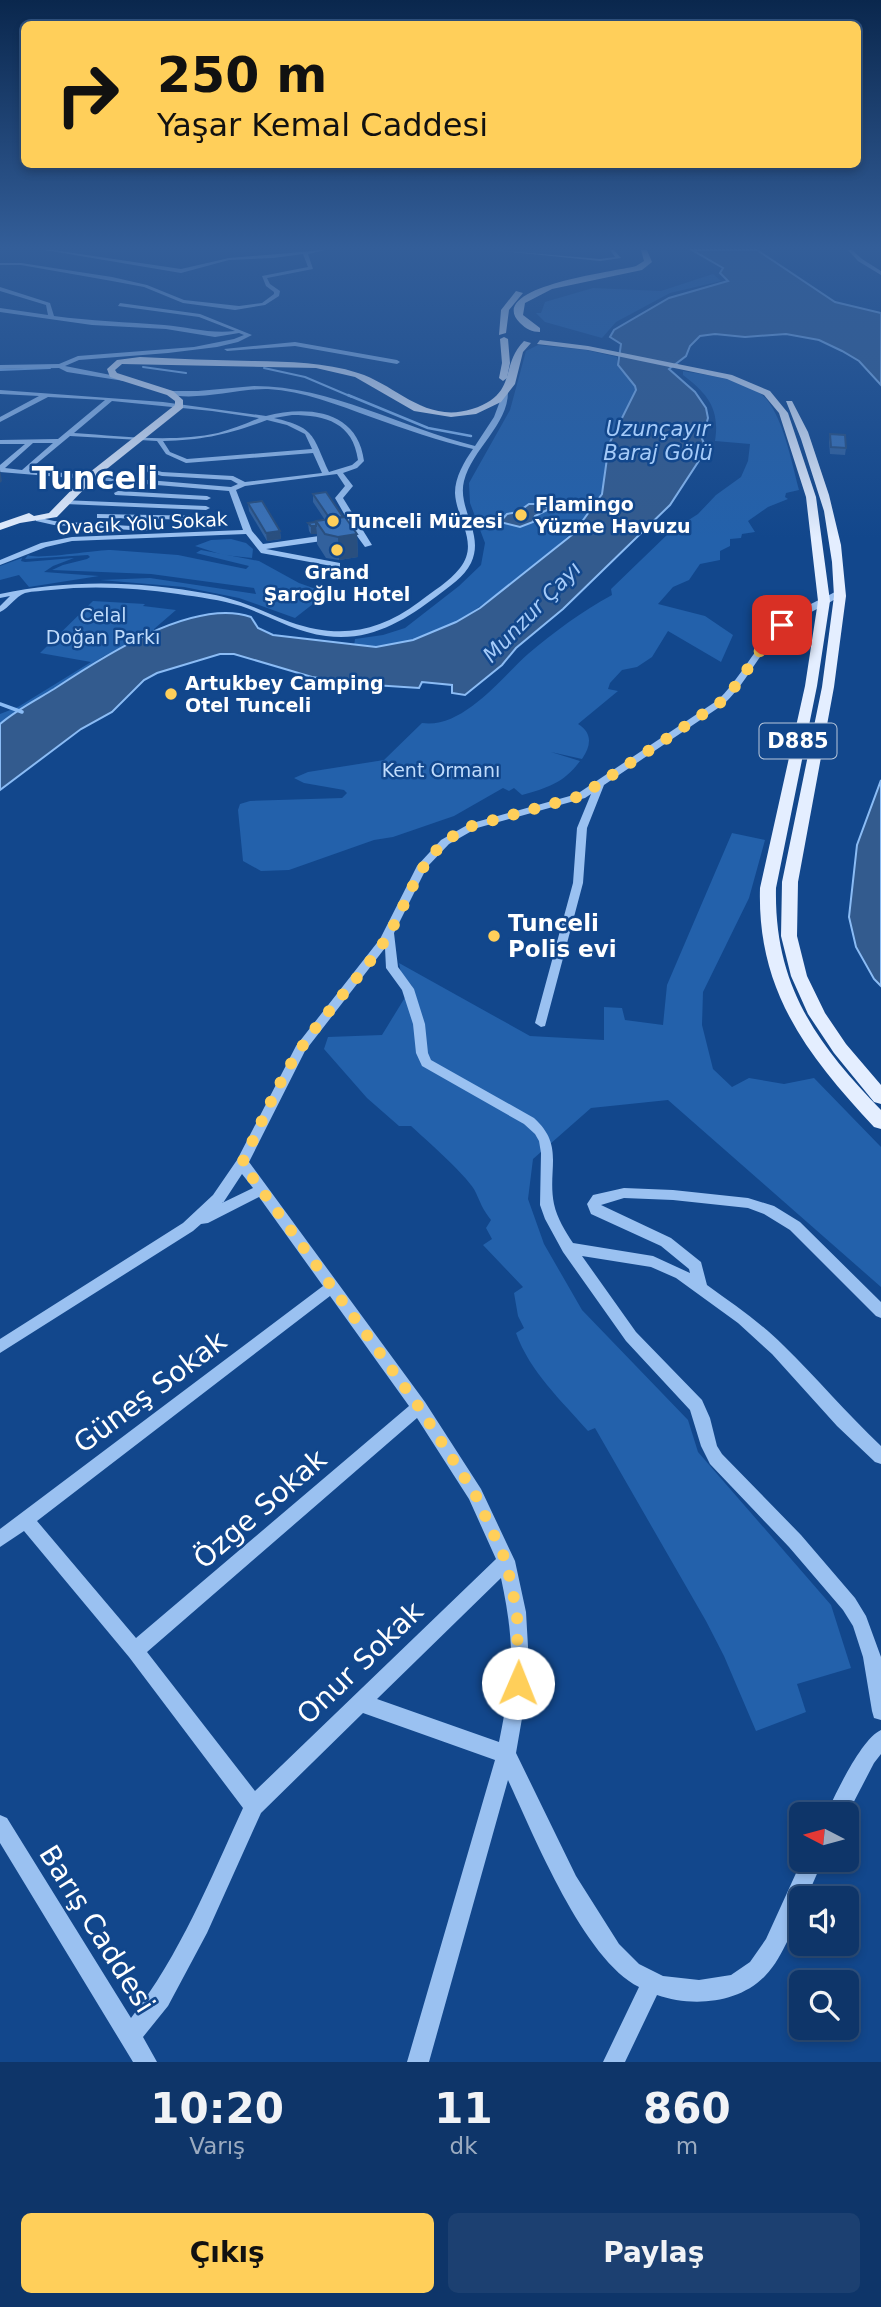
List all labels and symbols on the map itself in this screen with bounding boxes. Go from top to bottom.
water label: Uzunçayır Baraj Gölü [603,417,713,465]
district label: Tunceli [32,459,158,497]
place label: Flamingo Yüzme Havuzu [534,493,690,537]
marker: Flamingo Yüzme Havuzu [513,507,529,523]
street label: Ovacık Yolu Sokak [56,508,228,538]
place label: Tunceli Müzesi [347,510,503,532]
marker: Tunceli Müzesi [325,513,341,529]
marker: Grand Şaroğlu Hotel [329,542,345,558]
water label: Munzur Çayı [478,557,586,667]
place label: Grand Şaroğlu Hotel [264,561,410,605]
pin [752,595,812,655]
park label: Celal Doğan Parkı [46,604,160,648]
place label: Artukbey Camping Otel Tunceli [185,672,384,716]
marker: Artukbey Camping Otel Tunceli [163,686,179,702]
road number: D885 [760,724,836,758]
park label: Kent Ormanı [382,759,500,781]
place label: Tunceli Polis evi [508,910,617,962]
marker: Tunceli Polis evi [486,928,502,944]
street label: Güneş Sokak [67,1324,233,1460]
street label: Özge Sokak [186,1441,334,1575]
street label: Onur Sokak [290,1594,430,1731]
position arrow [481,1646,555,1720]
north arrow [789,1802,859,1872]
street label: Barış Caddesi [32,1839,162,2019]

